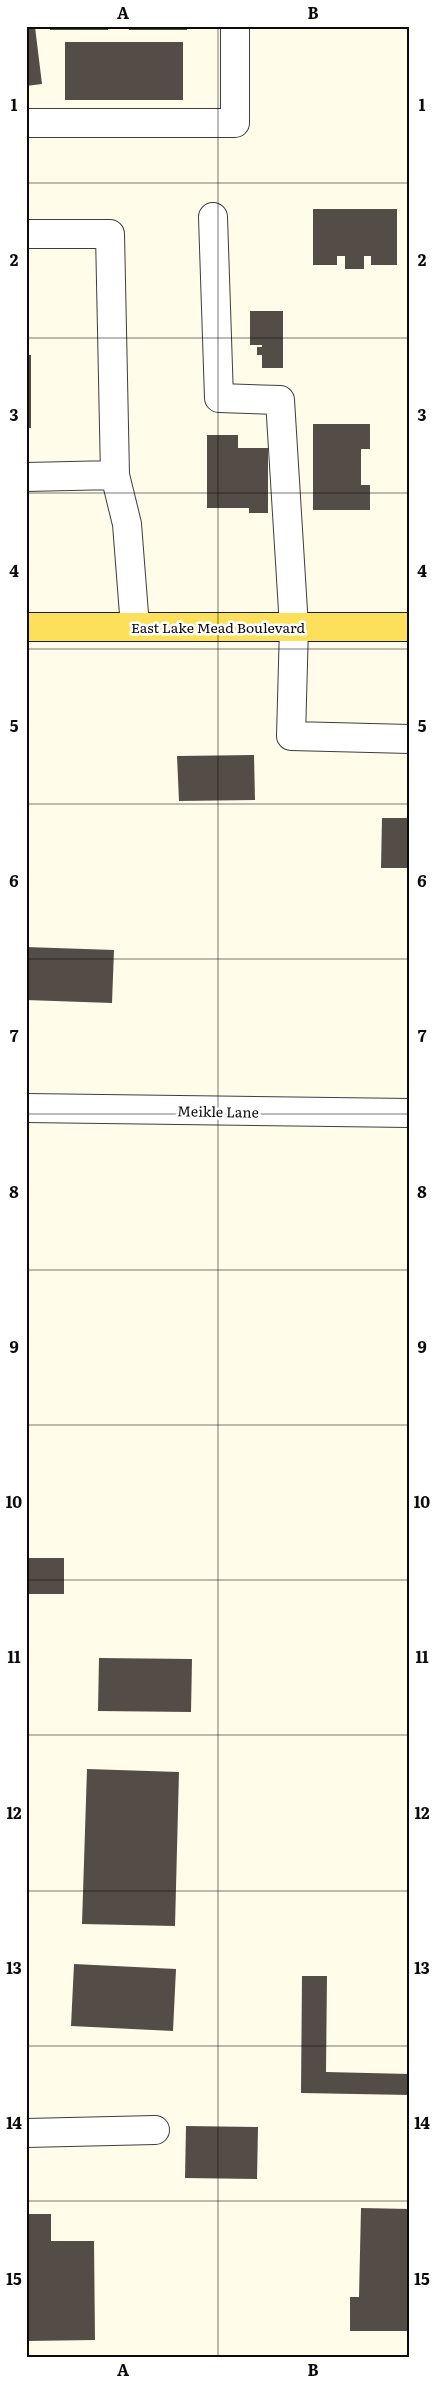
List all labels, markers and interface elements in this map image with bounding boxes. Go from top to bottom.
text: A [117,0,129,24]
text: B [307,0,319,24]
text: 1 [11,92,18,116]
text: 1 [419,92,426,116]
text: 2 [10,247,19,271]
text: 2 [418,247,427,271]
text: 3 [10,402,19,426]
text: 3 [418,402,427,426]
text: 4 [9,558,19,582]
text: 4 [417,558,427,582]
street label: East Lake Mead Boulevard [131,617,305,637]
text: 5 [10,713,19,737]
text: 5 [418,713,427,737]
text: 6 [9,868,19,892]
text: 6 [417,868,427,892]
text: 7 [10,1023,19,1047]
text: 7 [418,1023,427,1047]
street label: Meikle Lane [177,1100,259,1122]
text: 8 [9,1179,19,1203]
text: 8 [417,1179,427,1203]
text: 9 [9,1334,19,1358]
text: 9 [417,1334,427,1358]
text: 10 [6,1489,22,1513]
text: 10 [414,1489,430,1513]
text: 11 [7,1644,21,1668]
text: 11 [415,1644,429,1668]
text: 12 [6,1800,22,1824]
text: 12 [414,1800,430,1824]
text: 13 [6,1955,22,1979]
text: 13 [414,1955,430,1979]
text: 14 [6,2110,22,2134]
text: 14 [414,2110,430,2134]
text: 15 [6,2266,22,2290]
text: 15 [414,2266,430,2290]
text: A [117,2357,129,2381]
text: B [307,2357,319,2381]

